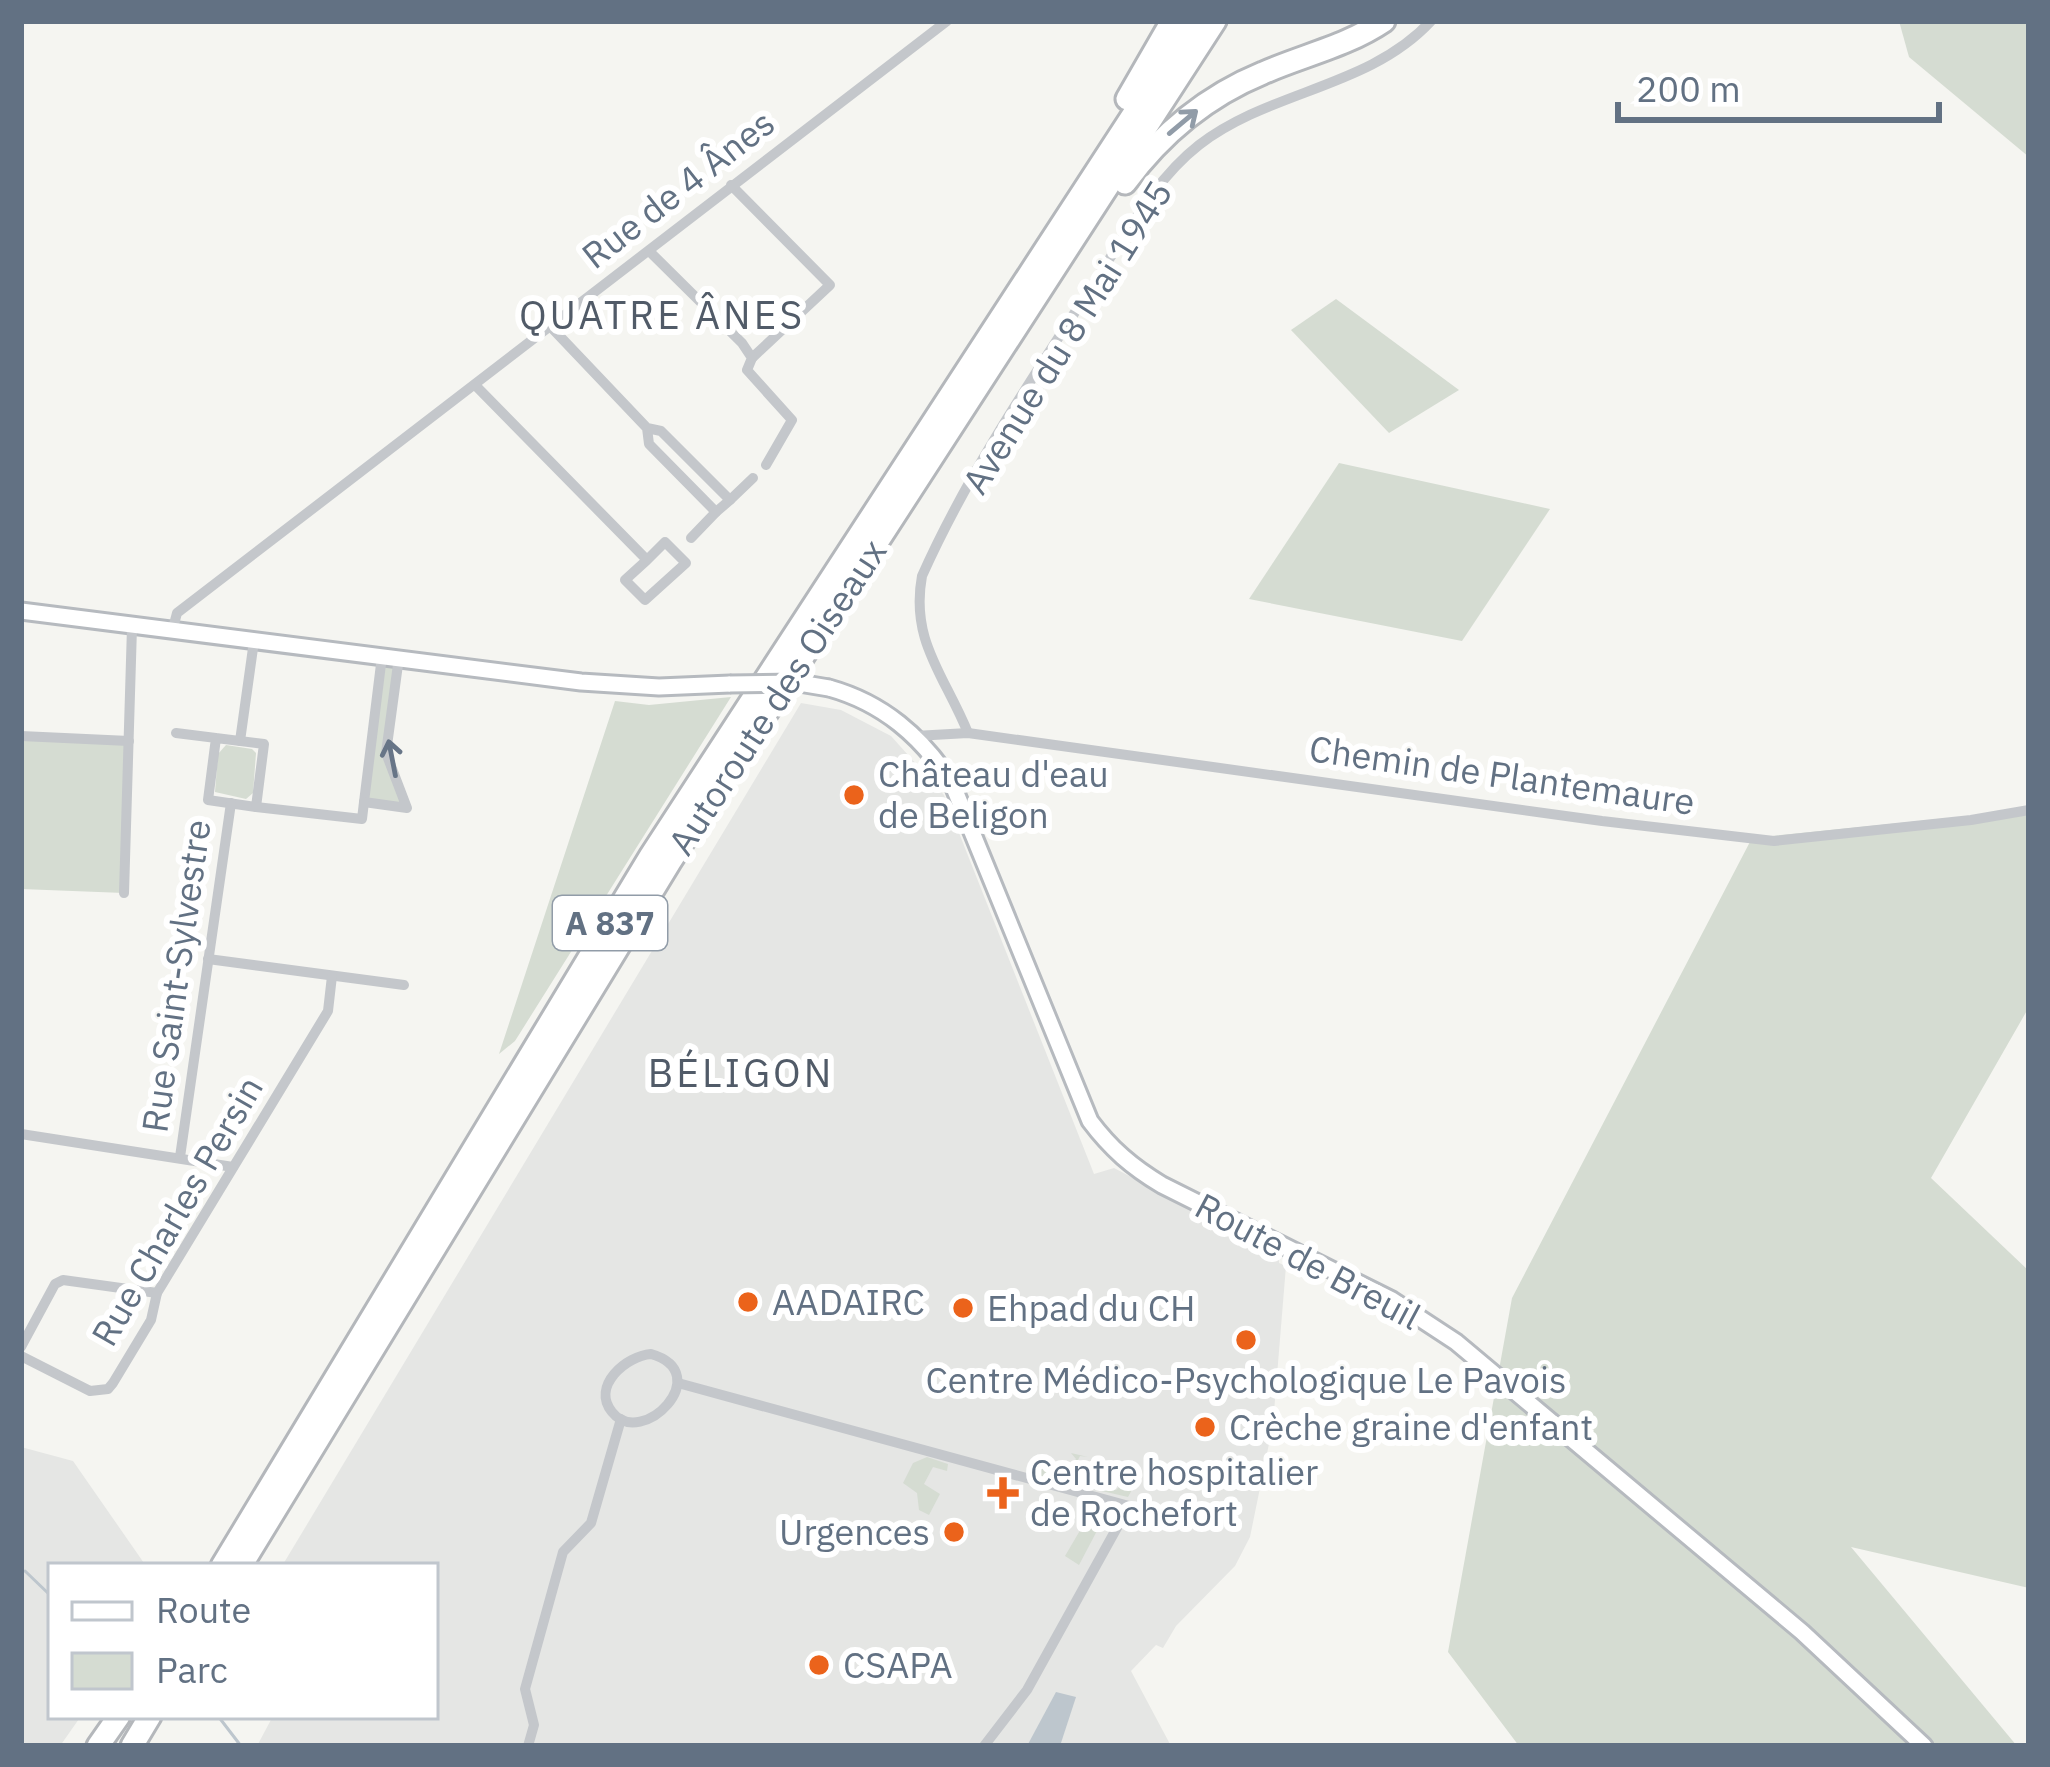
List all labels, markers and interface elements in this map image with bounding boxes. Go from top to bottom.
scale bar [1618,48,1939,122]
text: 200 m [1636,65,1741,112]
street label: Rue de 4 Ânes [572,99,783,278]
one-way arrow [1167,108,1198,136]
street label: Avenue du 8 Mai 1945 [951,171,1182,502]
district label: QUATRE ÂNES [519,289,805,340]
street label: Autoroute des Oiseaux [657,530,896,863]
street label: Chemin de Plantemaure [1306,724,1698,825]
one-way arrow [380,740,402,779]
place label: Château d'eau de Beligon [878,750,1109,838]
marker: Château d'eau de Beligon [841,782,867,808]
street label: Rue Saint-Sylvestre [130,817,221,1135]
road number: A 837 [553,896,667,950]
district label: BÉLIGON [648,1047,834,1098]
street label: Rue Charles Persin [80,1068,273,1354]
street label: Route de Breuil [1187,1181,1429,1340]
place label: AADAIRC [772,1278,925,1325]
place label: Ehpad du CH [987,1284,1196,1331]
marker: AADAIRC [735,1289,761,1315]
marker: Ehpad du CH [950,1295,976,1321]
marker: Centre Médico-Psychologique Le Pavois [1233,1327,1259,1353]
place label: Centre Médico-Psychologique Le Pavois [926,1356,1566,1403]
place label: Crèche graine d'enfant [1229,1403,1593,1450]
marker: Crèche graine d'enfant [1192,1414,1218,1440]
place label: Centre hospitalier de Rochefort [1030,1448,1318,1536]
marker: Centre hospitalier de Rochefort [987,1477,1019,1509]
place label: Urgences [779,1508,930,1555]
marker: Urgences [941,1519,967,1545]
legend [48,1563,438,1719]
text: Route [156,1586,251,1633]
place label: CSAPA [843,1641,953,1688]
text: Parc [156,1646,228,1693]
marker: CSAPA [806,1652,832,1678]

